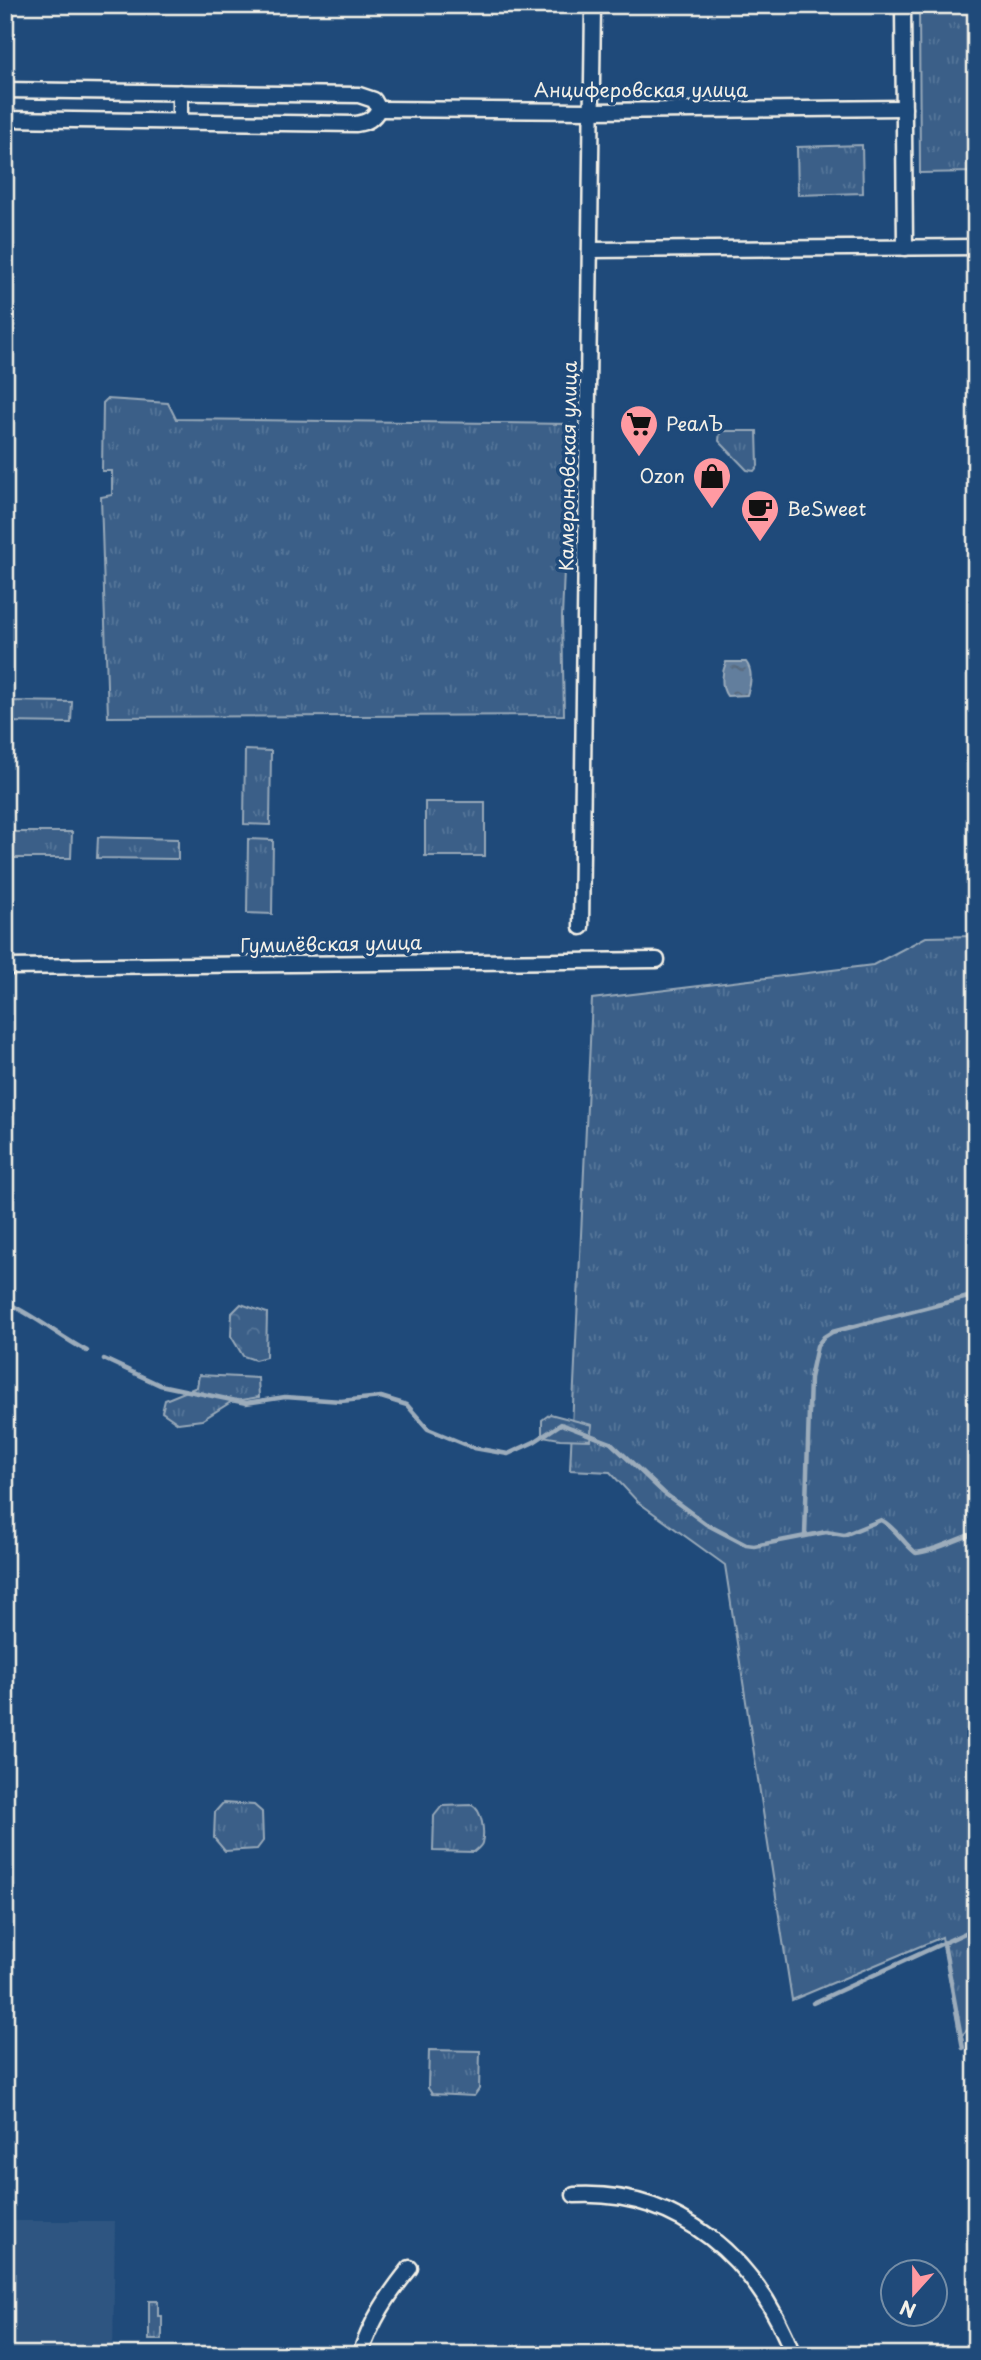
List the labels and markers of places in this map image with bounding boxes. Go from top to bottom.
supermarket icon: РеалЪ [618,403,660,458]
place label: РеалЪ [666,409,723,437]
shop icon: Ozon [691,455,733,510]
place label: Ozon [640,461,685,489]
cafe icon: BeSweet [739,488,781,543]
place label: BeSweet [787,494,867,522]

